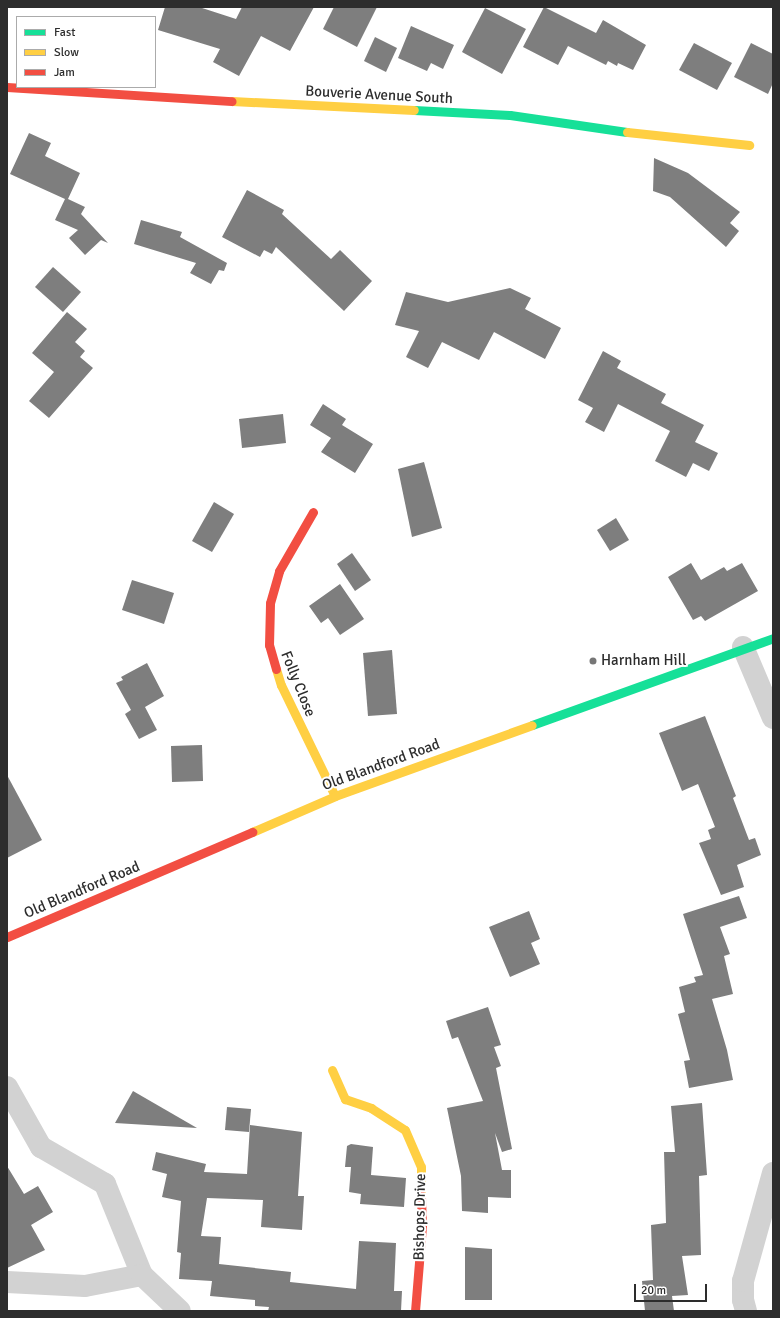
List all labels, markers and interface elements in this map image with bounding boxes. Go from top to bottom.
legend [16,16,156,88]
text: Fast [54,25,75,40]
text: Slow [54,45,79,60]
text: Jam [54,65,75,80]
street label: Bouverie Avenue South [305,82,453,108]
street label: Folly Close [277,649,319,719]
place label: Harnham Hill [601,652,686,670]
marker: Harnham Hill [588,656,598,666]
street label: Old Blandford Road [320,735,442,795]
street label: Old Blandford Road [21,857,143,923]
street label: Bishops Drive [410,1173,430,1261]
scale bar [636,1276,709,1302]
text: 20 m [641,1283,666,1298]

